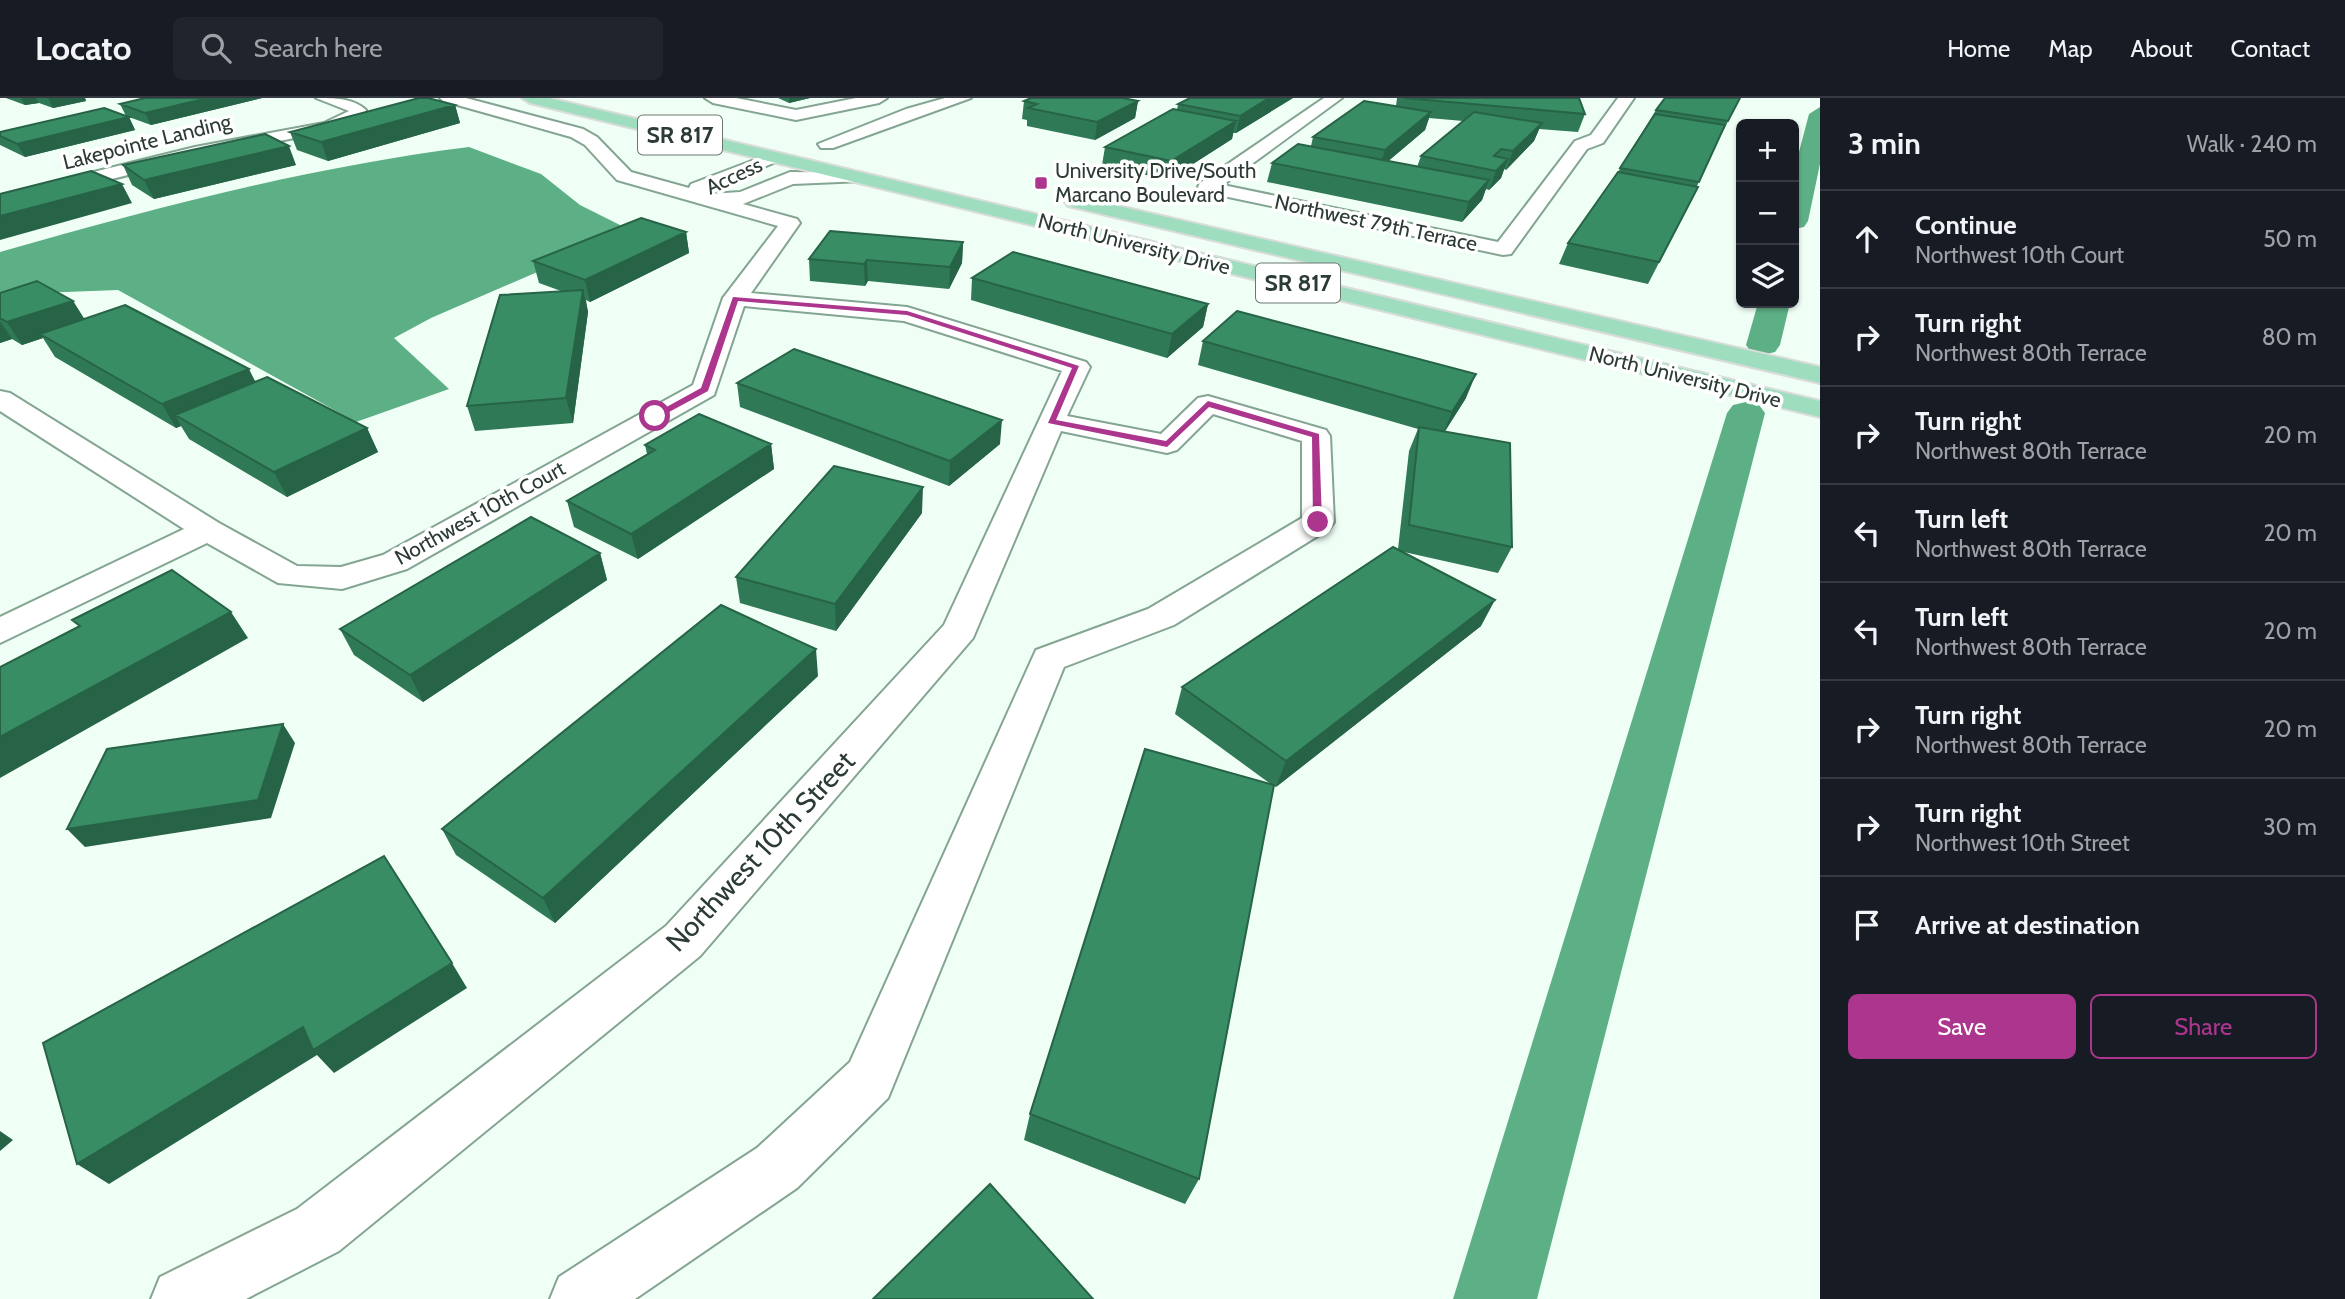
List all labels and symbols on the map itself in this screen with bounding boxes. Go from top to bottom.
street label: Lakepointe Landing [60,108,234,175]
road number: SR 817 [638,116,722,154]
street label: Access [701,151,766,199]
place label: University Drive/South Marcano Boulevard [1055,158,1256,207]
marker: University Drive/South Marcano Boulevard [1033,175,1049,191]
street label: Northwest 79th Terrace [1272,189,1480,256]
street label: North University Drive [1035,208,1233,280]
road number: SR 817 [1256,264,1340,302]
street label: North University Drive [1586,341,1784,413]
route start [639,400,670,431]
street label: Northwest 10th Court [390,455,569,570]
route end [1302,506,1333,537]
street label: Northwest 10th Street [658,744,862,958]

